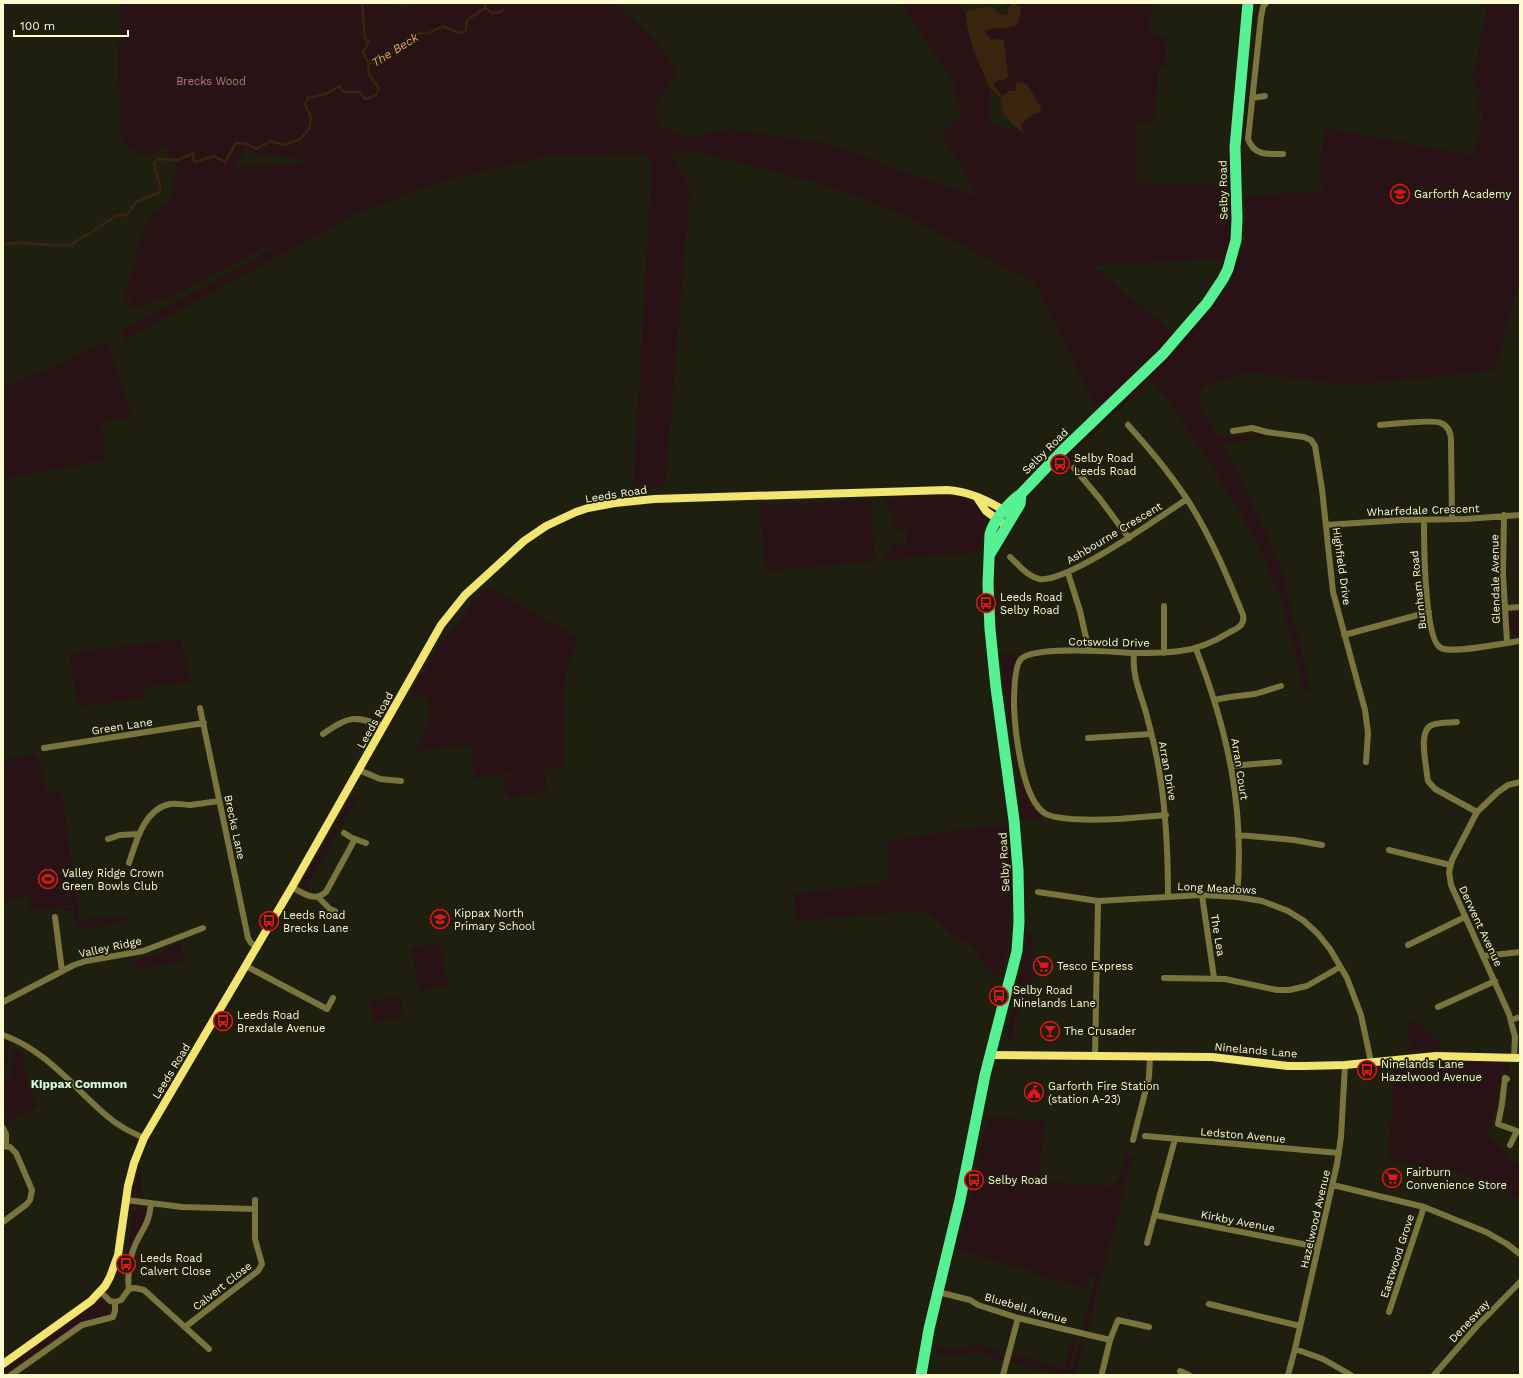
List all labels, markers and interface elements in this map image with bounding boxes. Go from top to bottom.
scale bar [14,12,128,38]
text: 100 m [20,19,55,33]
water label: The Beck [369,30,421,70]
park label: Brecks Wood [176,75,246,88]
street label: Selby Road [1216,160,1231,220]
school or university icon: Garforth Academy [1389,183,1411,205]
place label: Garforth Academy [1414,188,1511,201]
street label: Selby Road [1020,426,1071,477]
place label: Selby Road Leeds Road [1074,452,1136,478]
bus stop icon: Selby Road Leeds Road [1049,453,1071,475]
street label: Leeds Road [584,483,648,506]
street label: Ashbourne Crescent [1064,499,1165,567]
street label: Wharfedale Crescent [1366,502,1480,519]
street label: Highfield Drive [1330,526,1353,606]
street label: Glendale Avenue [1488,534,1503,624]
street label: Burnham Road [1408,550,1429,630]
place label: Leeds Road Selby Road [1000,591,1062,617]
bus stop icon: Leeds Road Selby Road [975,592,997,614]
street label: Cotswold Drive [1068,635,1150,650]
street label: Leeds Road [355,690,396,751]
street label: Green Lane [91,715,153,738]
street label: Arran Court [1228,737,1251,801]
street label: Arran Drive [1156,740,1179,802]
street label: Brecks Lane [221,794,248,861]
street label: Selby Road [996,832,1013,892]
place label: Valley Ridge Crown Green Bowls Club [62,867,164,893]
sports icon: Valley Ridge Crown Green Bowls Club [37,868,59,890]
street label: Long Meadows [1177,880,1257,897]
street label: Derwent Avenue [1456,884,1505,969]
place label: Kippax North Primary School [454,907,536,933]
school or university icon: Kippax North Primary School [429,908,451,930]
place label: Leeds Road Brecks Lane [283,909,349,935]
bus stop icon: Leeds Road Brecks Lane [258,910,280,932]
street label: The Lea [1208,913,1227,957]
street label: Valley Ridge [77,934,143,960]
supermarket icon: Tesco Express [1032,955,1054,977]
place label: Tesco Express [1057,960,1133,973]
place label: Selby Road Ninelands Lane [1013,984,1096,1010]
bus stop icon: Selby Road Ninelands Lane [988,985,1010,1007]
place label: Leeds Road Brexdale Avenue [237,1009,325,1035]
bus stop icon: Leeds Road Brexdale Avenue [212,1010,234,1032]
bar icon: The Crusader [1039,1020,1061,1042]
place label: The Crusader [1064,1025,1136,1038]
street label: Ninelands Lane [1214,1040,1298,1061]
street label: Leeds Road [150,1041,193,1101]
place label: Ninelands Lane Hazelwood Avenue [1381,1058,1482,1084]
bus stop icon: Ninelands Lane Hazelwood Avenue [1356,1059,1378,1081]
district label: Kippax Common [31,1077,127,1091]
place label: Garforth Fire Station (station A-23) [1048,1080,1159,1106]
public building icon: Garforth Fire Station (station A-23) [1023,1081,1045,1103]
street label: Ledston Avenue [1200,1125,1286,1146]
place label: Fairburn Convenience Store [1406,1166,1507,1192]
supermarket icon: Fairburn Convenience Store [1381,1167,1403,1189]
street label: Hazelwood Avenue [1298,1168,1333,1270]
bus stop icon: Selby Road [963,1169,985,1191]
place label: Selby Road [988,1174,1048,1187]
street label: Kirkby Avenue [1200,1208,1276,1235]
street label: Eastwood Grove [1378,1213,1417,1300]
place label: Leeds Road Calvert Close [140,1252,211,1278]
bus stop icon: Leeds Road Calvert Close [115,1253,137,1275]
street label: Calvert Close [190,1259,254,1313]
street label: Bluebell Avenue [983,1290,1069,1327]
street label: Denesway [1446,1297,1493,1345]

